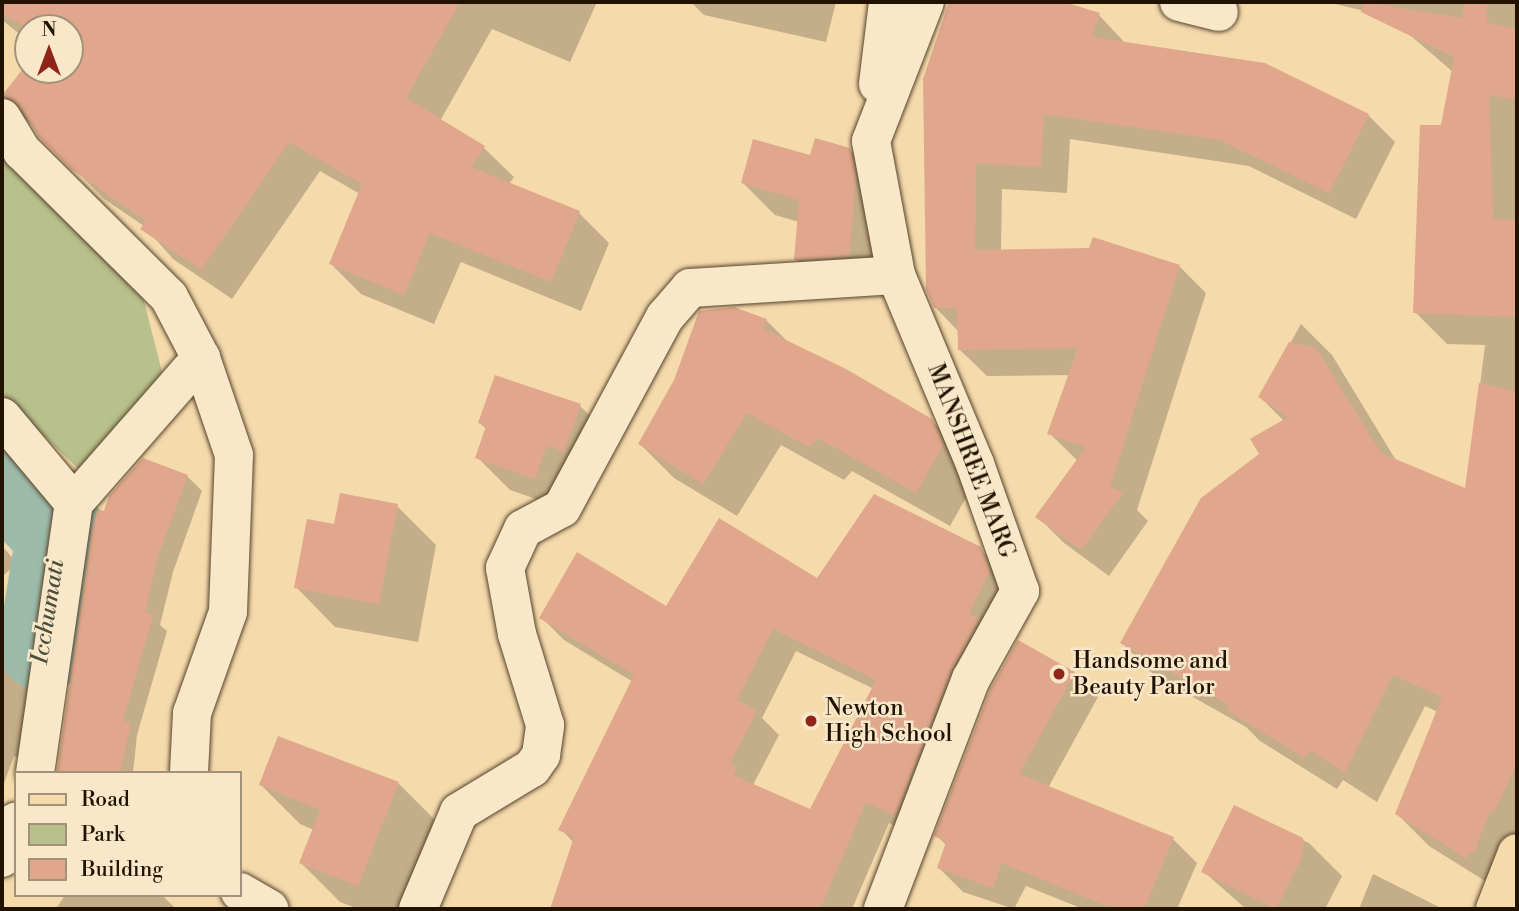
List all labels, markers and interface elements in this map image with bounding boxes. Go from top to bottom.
north arrow [14,14,84,84]
text: N [41,18,57,42]
street label: MANSHREE MARG [921,360,1021,562]
water label: Icchumati [26,557,72,667]
place label: Handsome and Beauty Parlor [1073,647,1228,701]
marker: Handsome and Beauty Parlor [1051,666,1067,682]
place label: Newton High School [825,694,952,748]
marker: Newton High School [803,713,819,729]
legend [14,771,242,897]
text: Road [81,787,130,813]
text: Park [81,822,125,848]
text: Building [81,857,163,883]

